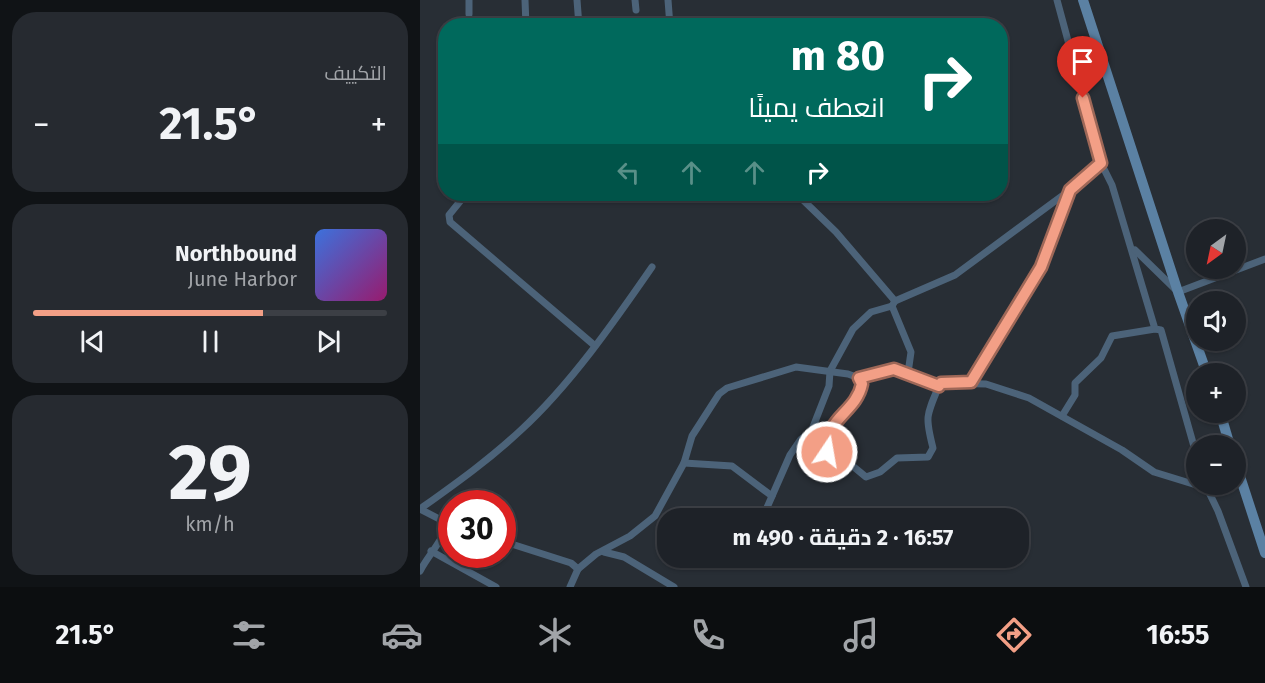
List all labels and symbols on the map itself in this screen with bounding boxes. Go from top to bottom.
pin [1057,36,1108,98]
north arrow [1186,219,1246,279]
position arrow [795,420,859,484]
speed limit sign: 30 [438,490,516,568]

